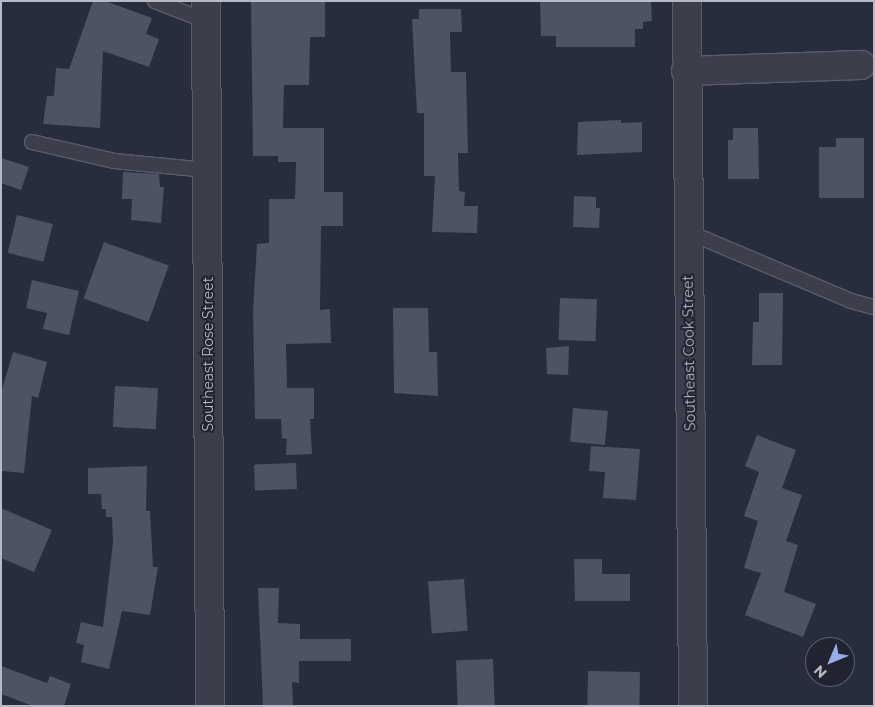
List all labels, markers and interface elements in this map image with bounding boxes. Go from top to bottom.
street label: Southeast Cook Street [679,275,699,431]
street label: Southeast Rose Street [200,277,216,431]
north arrow [805,637,855,687]
text: N [810,662,830,682]

